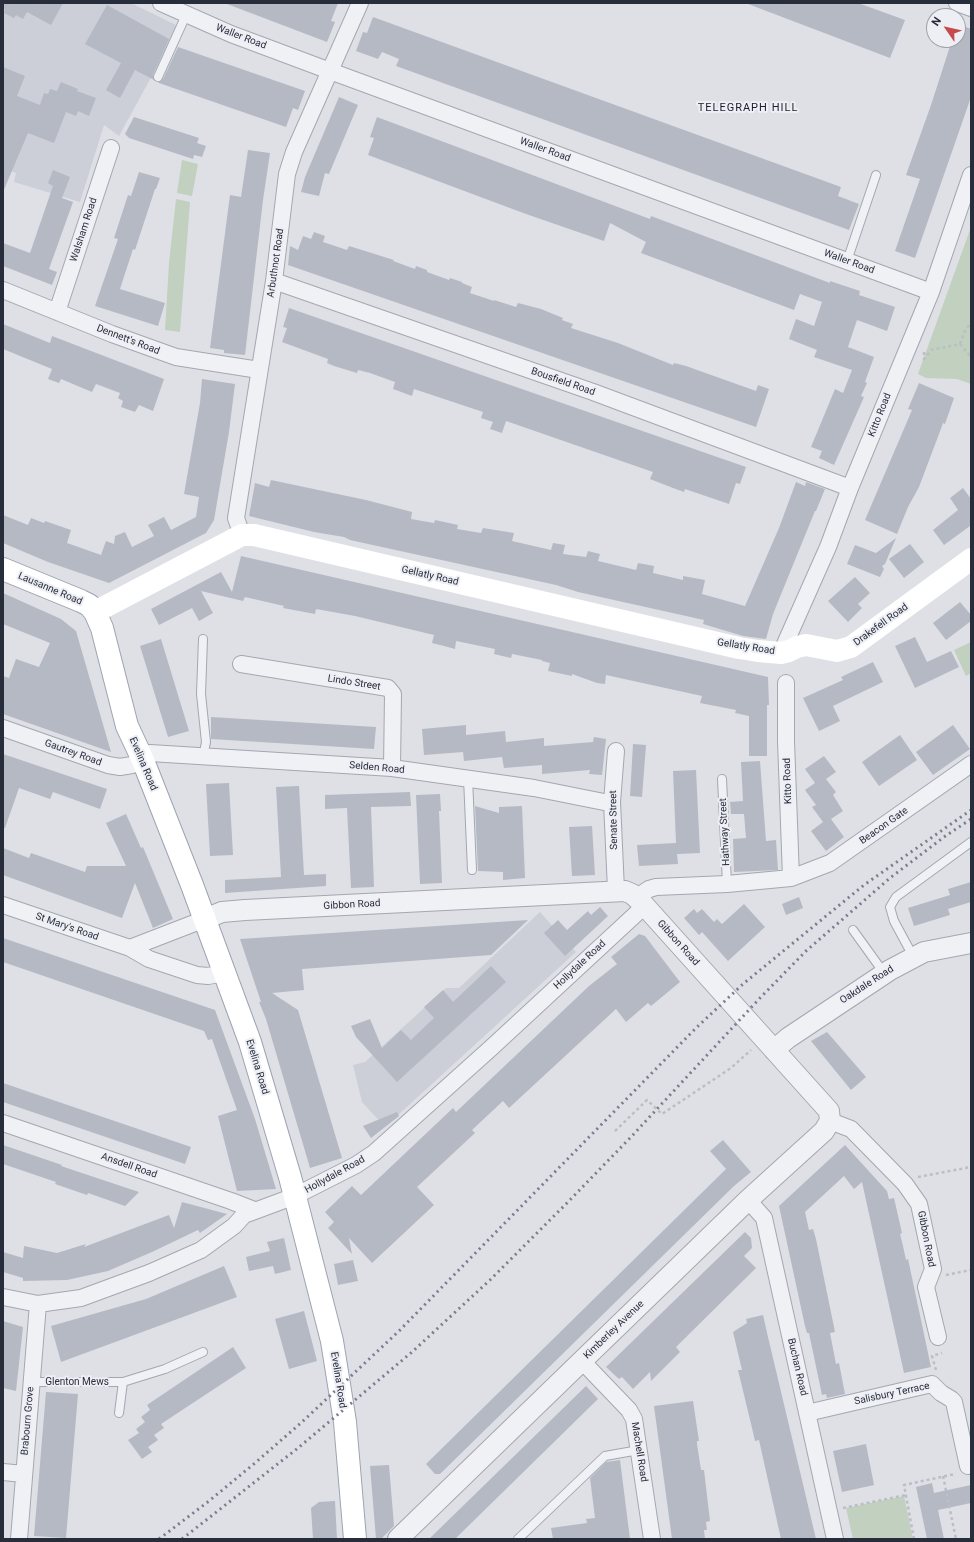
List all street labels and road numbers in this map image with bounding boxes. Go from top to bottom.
street label: Waller Road [214,22,268,52]
street label: Waller Road [518,135,572,165]
street label: Walsham Road [68,196,100,264]
street label: Arbuthnot Road [265,228,287,298]
street label: Waller Road [822,247,876,277]
street label: Dennett's Road [95,322,161,358]
street label: Bousfield Road [529,365,597,399]
street label: Kitto Road [866,391,894,439]
street label: Gellatly Road [400,564,460,588]
street label: Lausanne Road [16,570,84,608]
street label: Drakefell Road [851,601,911,649]
street label: Gellatly Road [716,637,776,657]
street label: Lindo Street [327,673,381,693]
street label: Evelina Road [126,735,160,793]
street label: Gautrey Road [43,737,103,769]
street label: Kitto Road [781,758,795,804]
street label: Selden Road [349,760,405,776]
street label: Senate Street [607,790,621,850]
street label: Hathway Street [717,798,733,866]
street label: Beacon Gate [857,805,911,847]
street label: Gibbon Road [323,898,381,912]
street label: St Mary's Road [34,911,100,943]
street label: Gibbon Road [654,918,702,968]
street label: Hollydale Road [552,938,608,992]
street label: Oakdale Road [838,963,896,1007]
street label: Evelina Road [243,1038,271,1096]
street label: Ansdell Road [99,1151,159,1181]
street label: Hollydale Road [303,1154,367,1196]
street label: Gibbon Road [915,1210,937,1268]
street label: Kimberley Avenue [581,1298,647,1362]
street label: Buchan Road [785,1337,809,1397]
street label: Evelina Road [328,1351,348,1409]
street label: Glenton Mews [45,1376,109,1388]
street label: Salisbury Terrace [853,1380,931,1408]
street label: Brabourn Grove [19,1386,37,1456]
street label: Machell Road [628,1421,650,1483]

